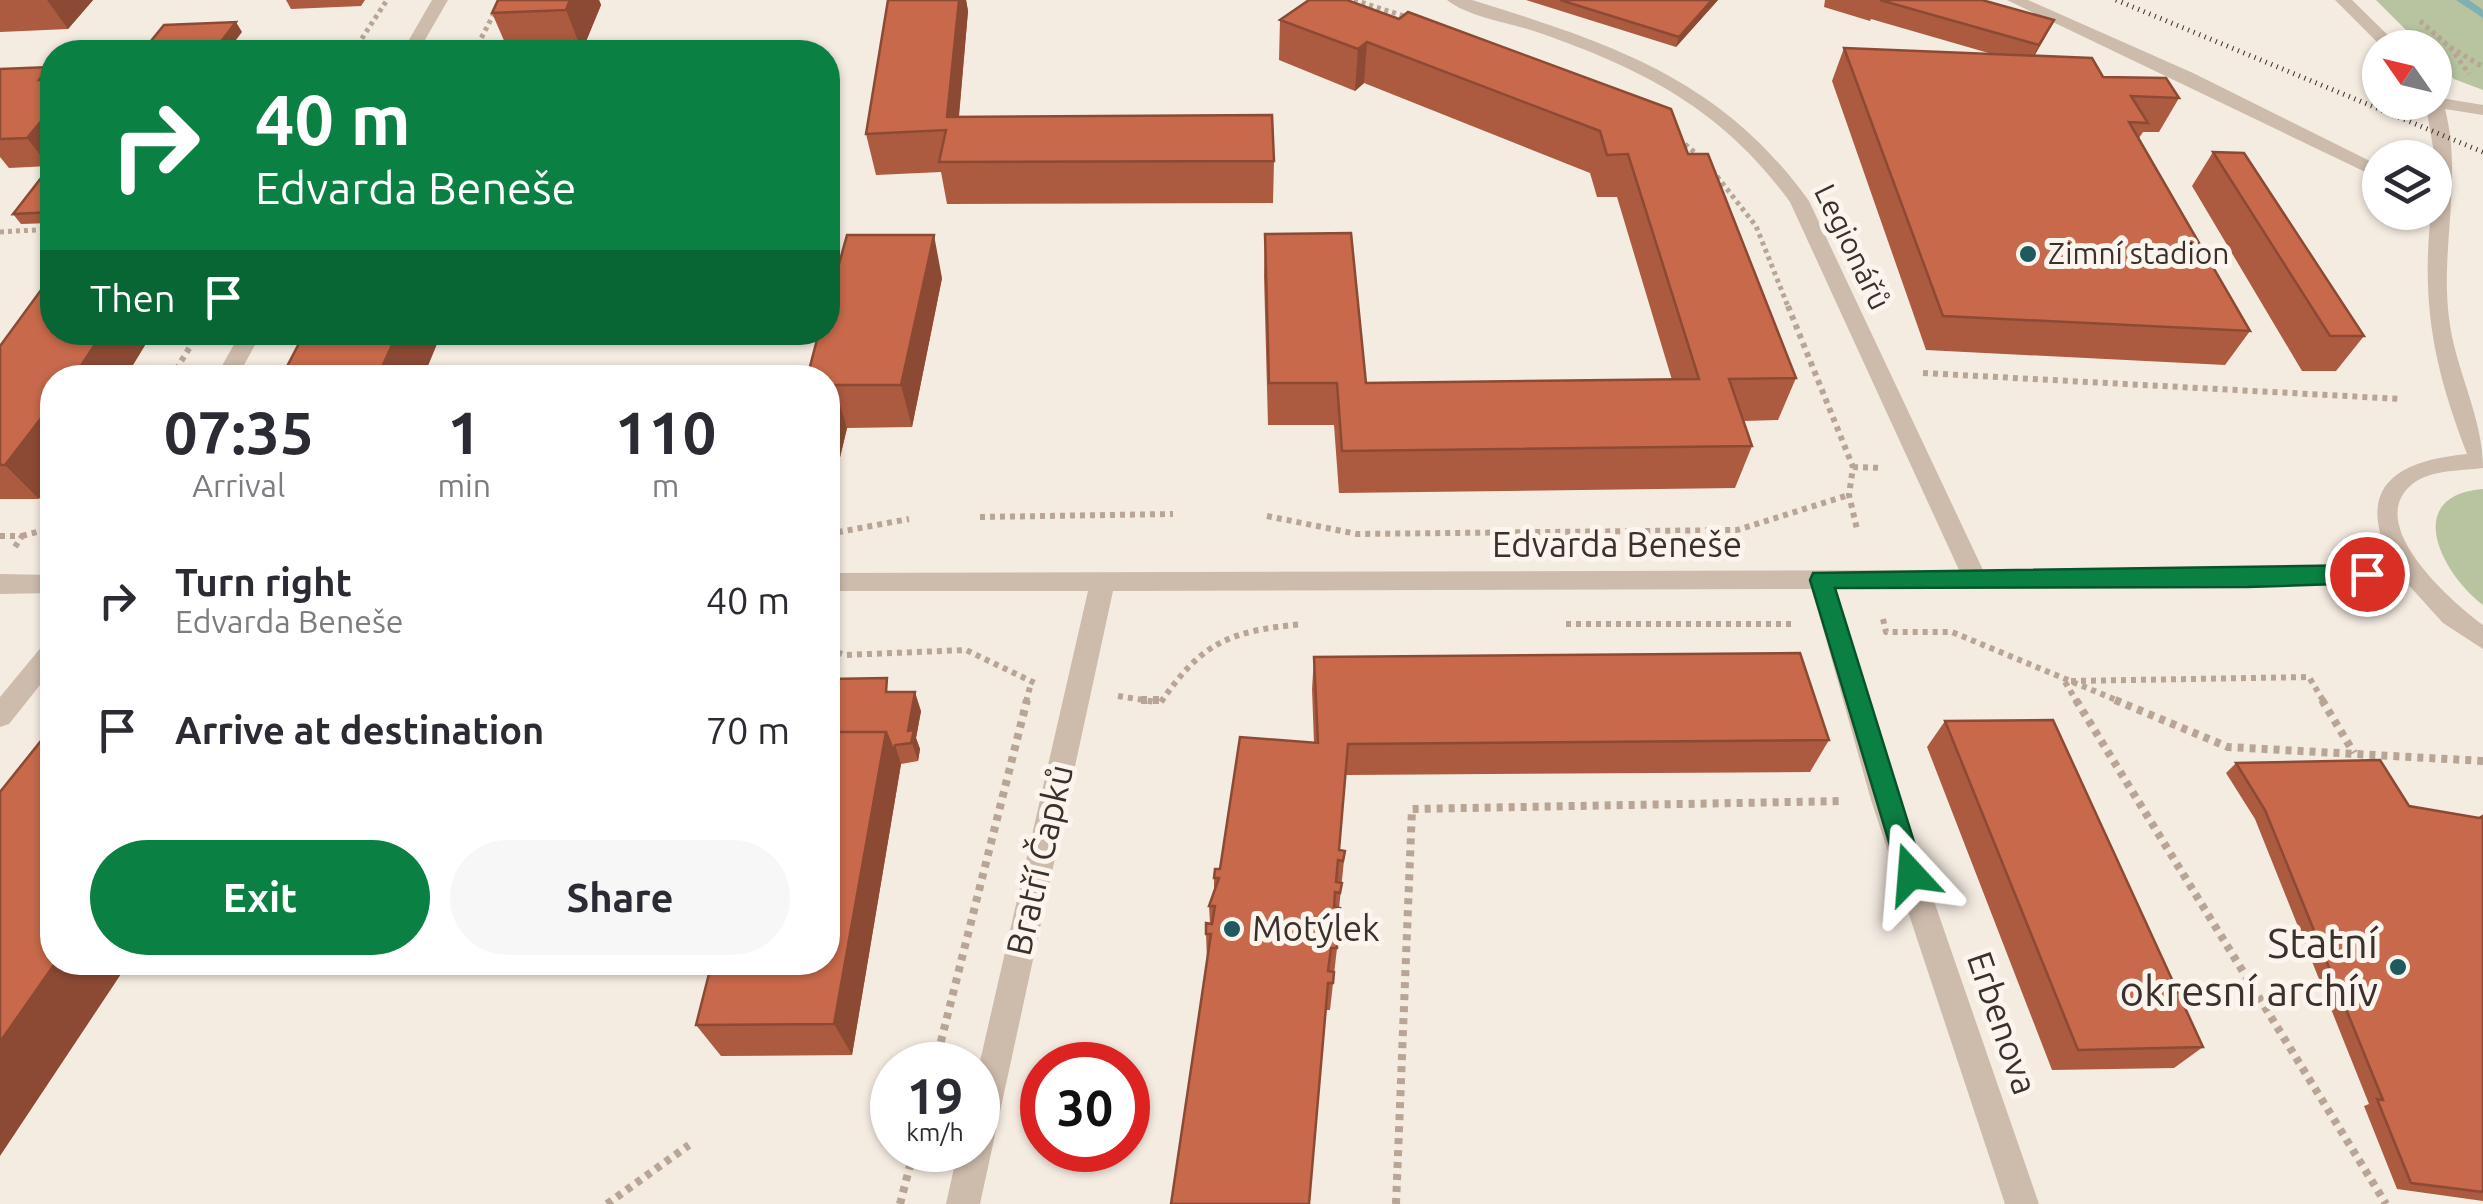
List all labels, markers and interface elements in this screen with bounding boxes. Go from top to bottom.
north arrow [2362,30,2452,120]
map controls [2362,30,2452,230]
icon: right [90,80,220,210]
text: 40 m [255,80,411,158]
button: layers [2362,140,2452,230]
text: Edvarda Beneše [255,162,576,213]
street label: Legionářů [1808,178,1898,315]
place label: Zimní stadion [2048,236,2229,270]
marker: Zimní stadion [2017,243,2039,265]
icon: arrive [196,270,251,325]
text: Then [90,277,176,319]
text: 07:35 [164,398,314,465]
text: 1 [447,398,481,465]
text: 110 [615,398,716,465]
text: Arrival [192,467,285,503]
text: min [437,467,491,503]
text: m [652,467,679,503]
street label: Edvarda Beneše [1492,524,1742,564]
pin [2325,532,2410,617]
icon: arrive [2340,547,2395,602]
text: Turn right [175,561,352,603]
icon: right [90,573,145,628]
text: 40 m [706,579,790,621]
text: Edvarda Beneše [175,603,403,639]
icon: arrive [90,703,145,758]
text: Arrive at destination [175,709,544,751]
text: 70 m [706,709,790,751]
street label: Bratří Čapků [997,760,1080,959]
position arrow [1859,822,1963,926]
button: Exit [90,840,430,955]
button: Share [450,840,790,955]
place label: Motýlek [1252,908,1380,948]
marker: Motýlek [1221,918,1243,940]
place label: Statní okresní archív [2120,919,2379,1014]
street label: Erbenova [1960,946,2046,1099]
marker: Statní okresní archív [2387,956,2409,978]
speed limit sign: 30 [1020,1042,1150,1172]
text: 19 [907,1067,963,1123]
text: km/h [906,1118,964,1146]

